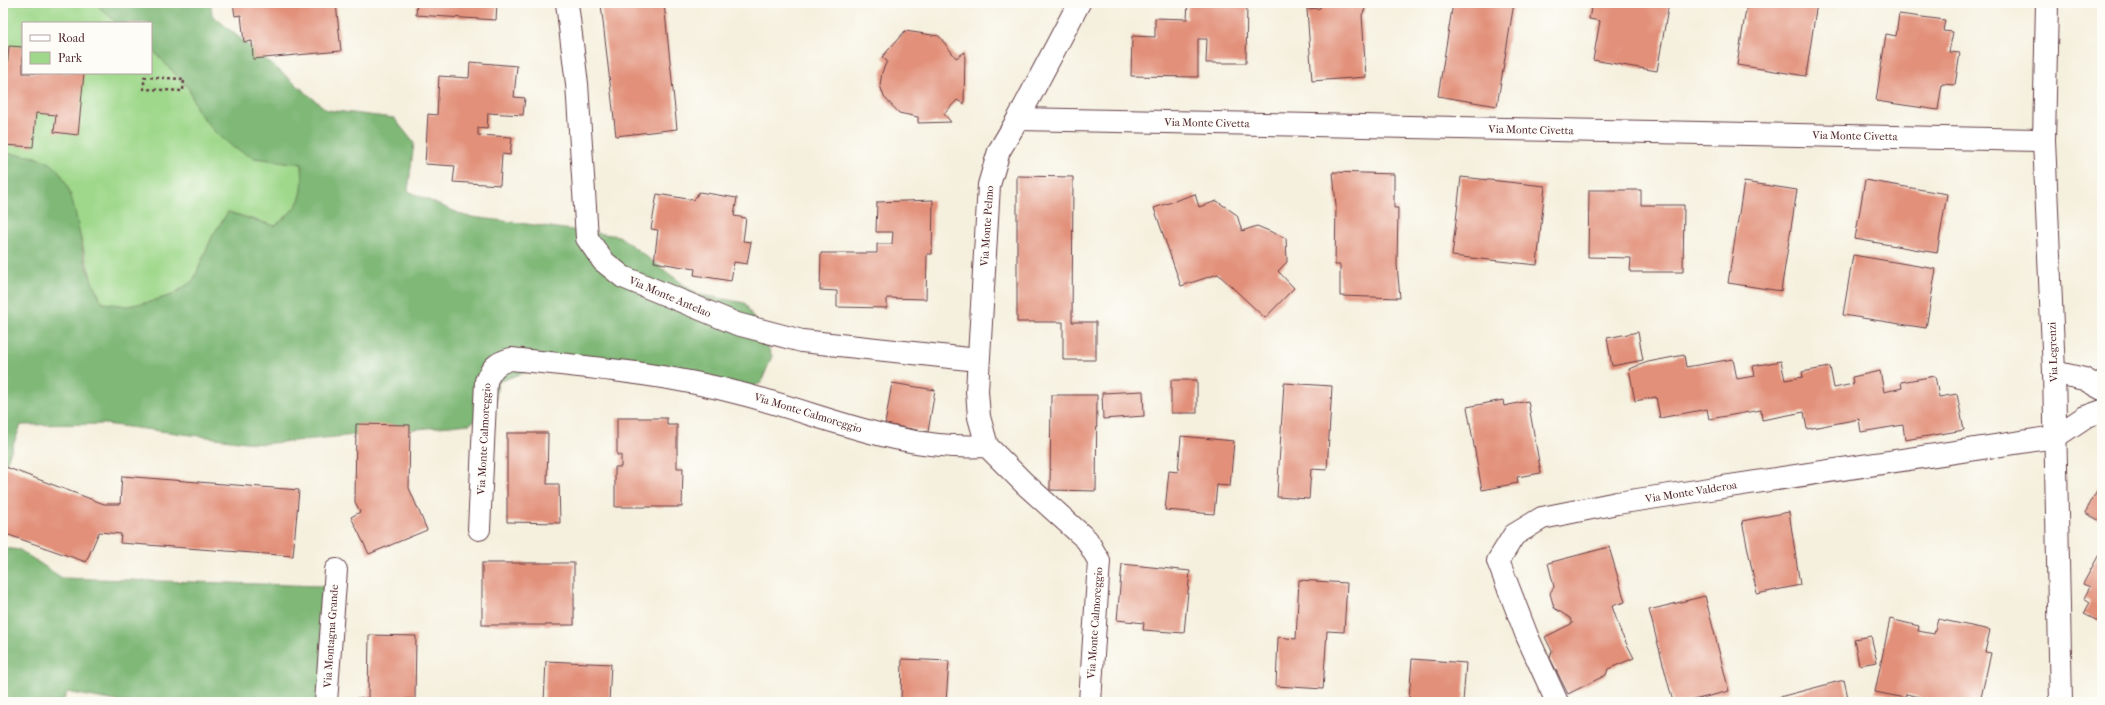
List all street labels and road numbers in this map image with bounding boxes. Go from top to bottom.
street label: Via Monte Civetta [1163,116,1251,130]
street label: Via Monte Civetta [1487,123,1575,137]
street label: Via Monte Civetta [1811,129,1899,143]
street label: Via Monte Pelmo [978,185,996,268]
street label: Via Monte Antelao [626,273,713,320]
street label: Via Legrenzi [2045,321,2061,383]
street label: Via Monte Calmoreggio [475,382,493,496]
street label: Via Monte Calmoreggio [752,390,864,436]
street label: Via Monte Valderoa [1643,478,1739,506]
street label: Via Monte Calmoreggio [1085,566,1105,680]
street label: Via Montagna Grande [321,583,341,689]

